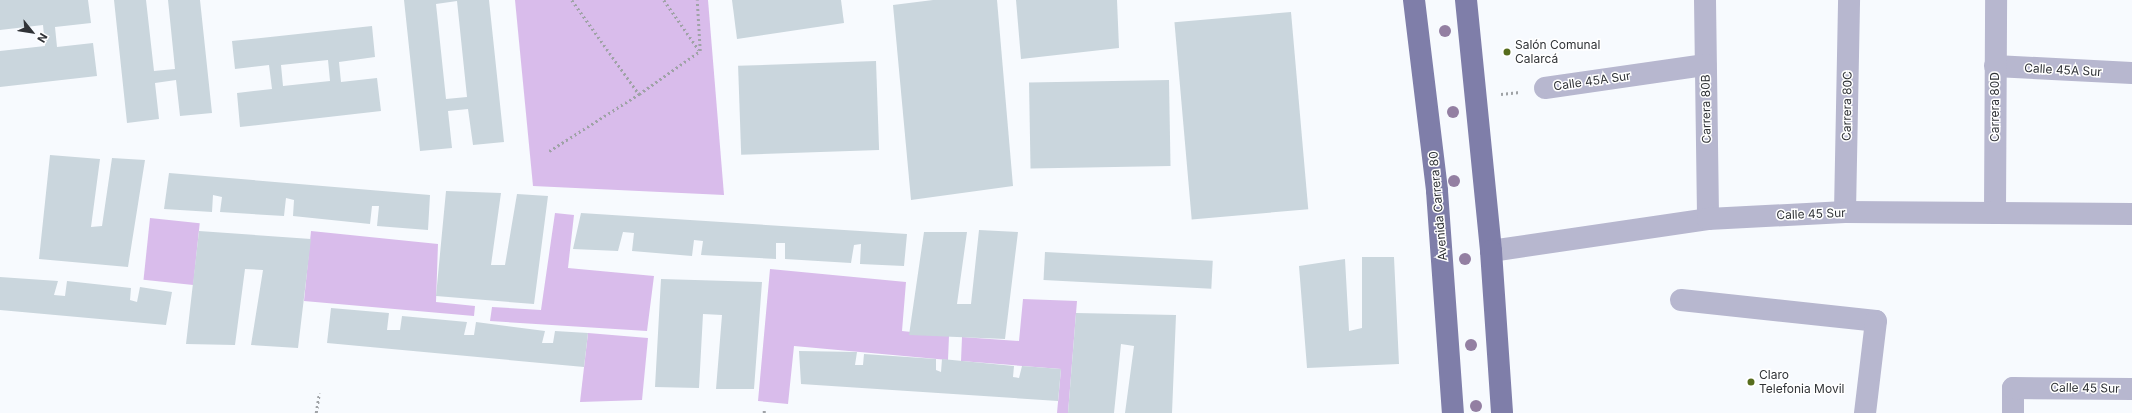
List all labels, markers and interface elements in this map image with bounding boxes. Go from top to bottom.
north arrow [12,12,52,52]
text: N [34,31,51,45]
place label: Salón Comunal Calarcá [1515,38,1600,66]
marker: Salón Comunal Calarcá [1502,47,1512,57]
street label: Calle 45A Sur [2024,61,2102,79]
street label: Calle 45A Sur [1553,68,1631,94]
street label: Carrera 80C [1839,71,1855,141]
street label: Carrera 80D [1988,72,2002,142]
street label: Carrera 80B [1698,74,1714,144]
street label: Avenida Carrera 80 [1426,151,1450,261]
street label: Calle 45 Sur [1776,206,1846,222]
place label: Claro Telefonia Movil [1759,368,1844,396]
marker: Claro Telefonia Movil [1746,377,1756,387]
street label: Calle 45 Sur [2050,380,2120,396]

